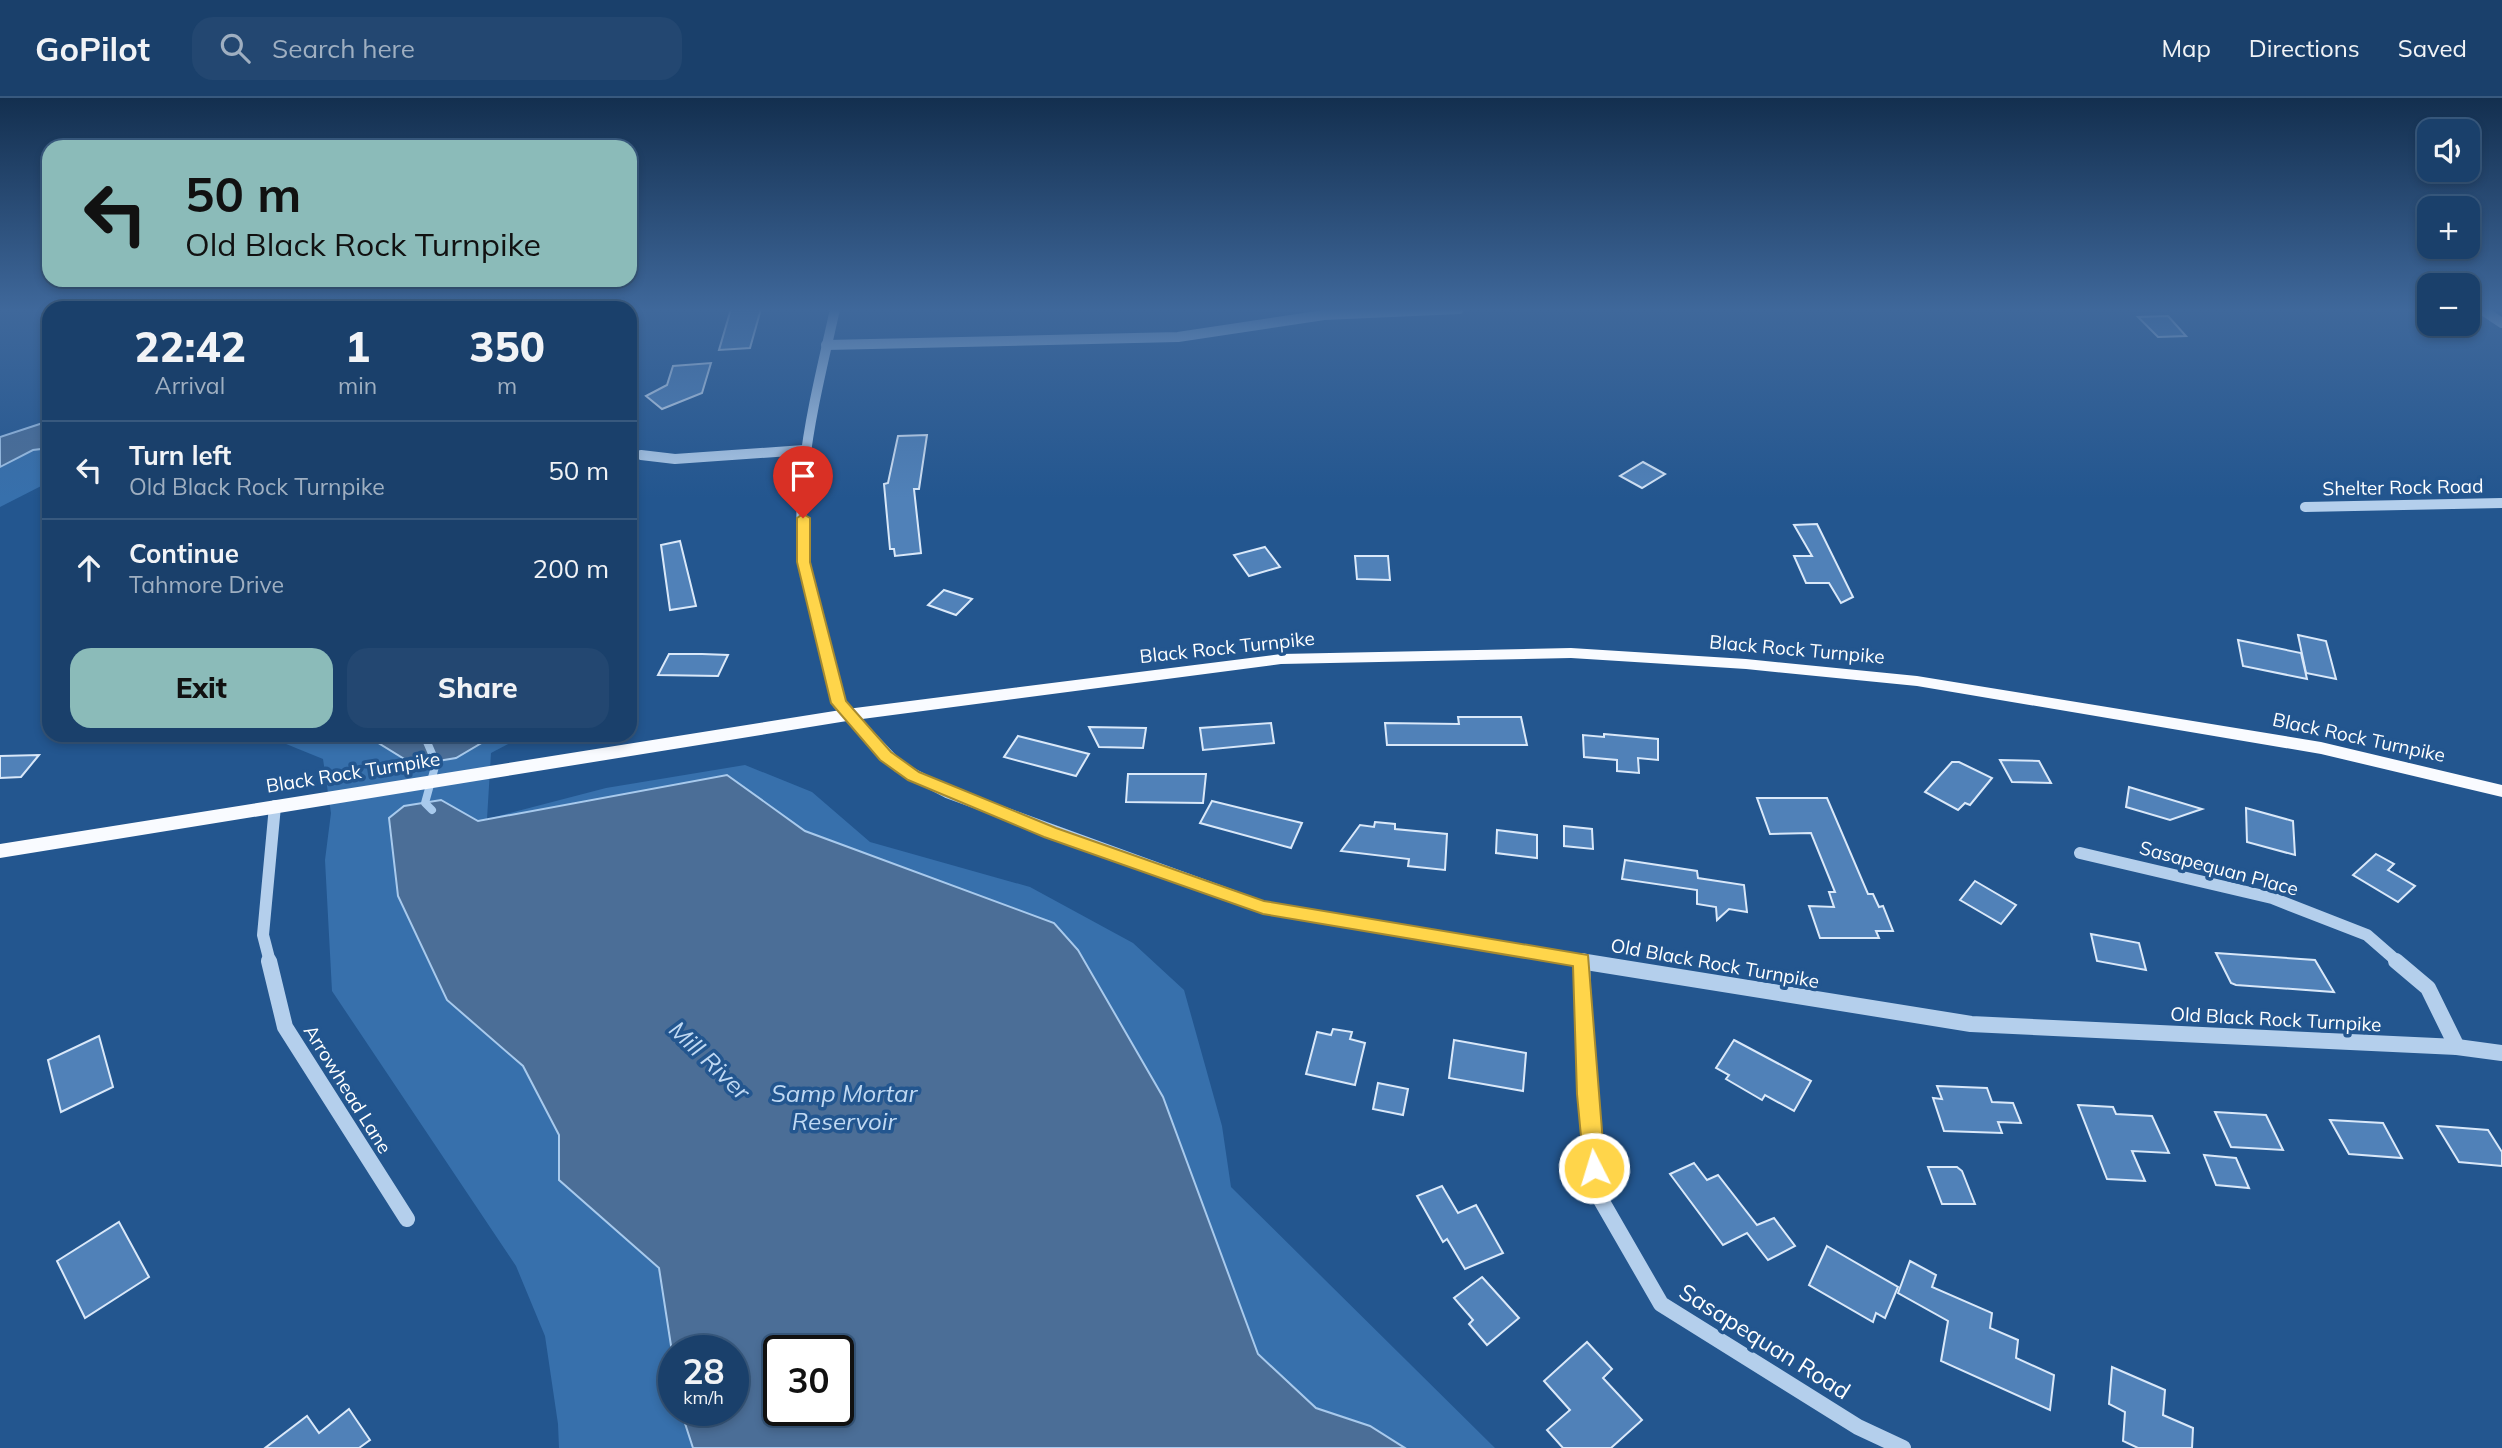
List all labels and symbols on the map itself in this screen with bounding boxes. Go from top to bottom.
pin [773,446,833,518]
street label: Shelter Rock Road [2322,474,2484,500]
street label: Black Rock Turnpike [1138,626,1316,668]
street label: Black Rock Turnpike [1708,629,1886,669]
street label: Black Rock Turnpike [2271,707,2447,767]
street label: Black Rock Turnpike [264,746,442,798]
street label: Sasapequan Place [2137,835,2301,901]
street label: Old Black Rock Turnpike [1609,933,1821,993]
street label: Old Black Rock Turnpike [2170,1001,2382,1037]
water label: Mill River [663,1014,758,1107]
street label: Arrowhead Lane [299,1020,397,1158]
water label: Samp Mortar Reservoir [771,1078,918,1136]
position arrow [1557,1131,1631,1205]
street label: Sasapequan Road [1674,1277,1856,1405]
speed limit sign: 30 [763,1335,854,1426]

